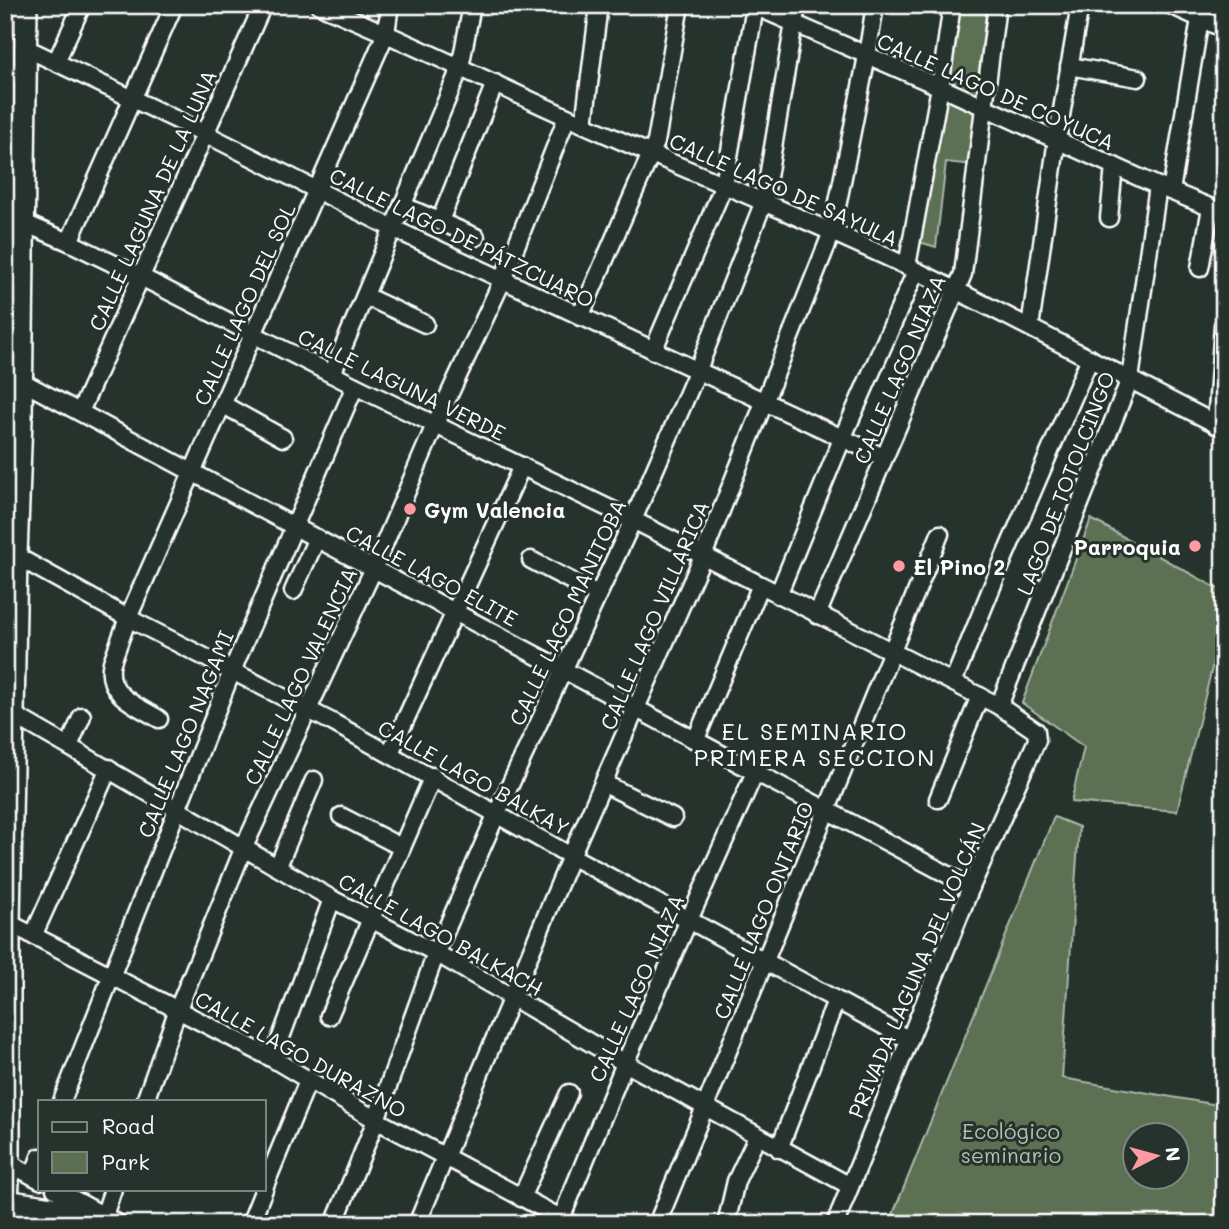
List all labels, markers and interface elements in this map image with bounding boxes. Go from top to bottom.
street label: CALLE LAGO DE COYUCA [873,26,1119,156]
street label: CALLE LAGUNA DE LA LUNA [82,65,222,335]
street label: CALLE LAGO DE SAYULA [665,126,903,252]
street label: CALLE LAGO DE PÁTZCUARO [325,161,599,313]
street label: CALLE LAGO DEL SOL [187,199,301,409]
street label: CALLE LAGO NIAZA [847,270,951,468]
street label: CALLE LAGUNA VERDE [294,322,510,446]
street label: LAGO DE TOTOLCINGO [1010,367,1120,599]
street label: CALLE LAGO MANITOBA [503,494,631,730]
place label: Gym Valencia [424,496,565,524]
street label: CALLE LAGO VILLARICA [593,496,715,734]
marker: Gym Valencia [402,501,418,517]
street label: CALLE LAGO ELITE [341,518,523,632]
place label: Parroquia [1074,533,1181,560]
marker: Parroquia [1187,538,1203,554]
place label: El Pino 2 [913,553,1005,580]
marker: El Pino 2 [891,558,907,574]
street label: CALLE LAGO VALENCIA [238,563,362,789]
street label: CALLE LAGO NAGAMI [131,627,239,841]
street label: CALLE LAGO BALKAY [374,713,574,841]
district label: EL SEMINARIO PRIMERA SECCION [694,716,936,772]
street label: CALLE LAGO ONTARIO [707,797,819,1023]
street label: PRIVADA LAGUNA DEL VOLCÁN [841,818,991,1122]
street label: CALLE LAGO BALKACH [334,867,548,1001]
street label: CALLE LAGO NIAZA [582,890,690,1086]
street label: CALLE LAGO DURAZNO [191,985,411,1123]
legend [38,1100,266,1190]
text: Road [102,1112,154,1139]
park label: Ecológico seminario [961,1117,1061,1168]
north arrow [1120,1120,1190,1190]
text: N [1160,1146,1187,1163]
text: Park [102,1148,150,1175]

